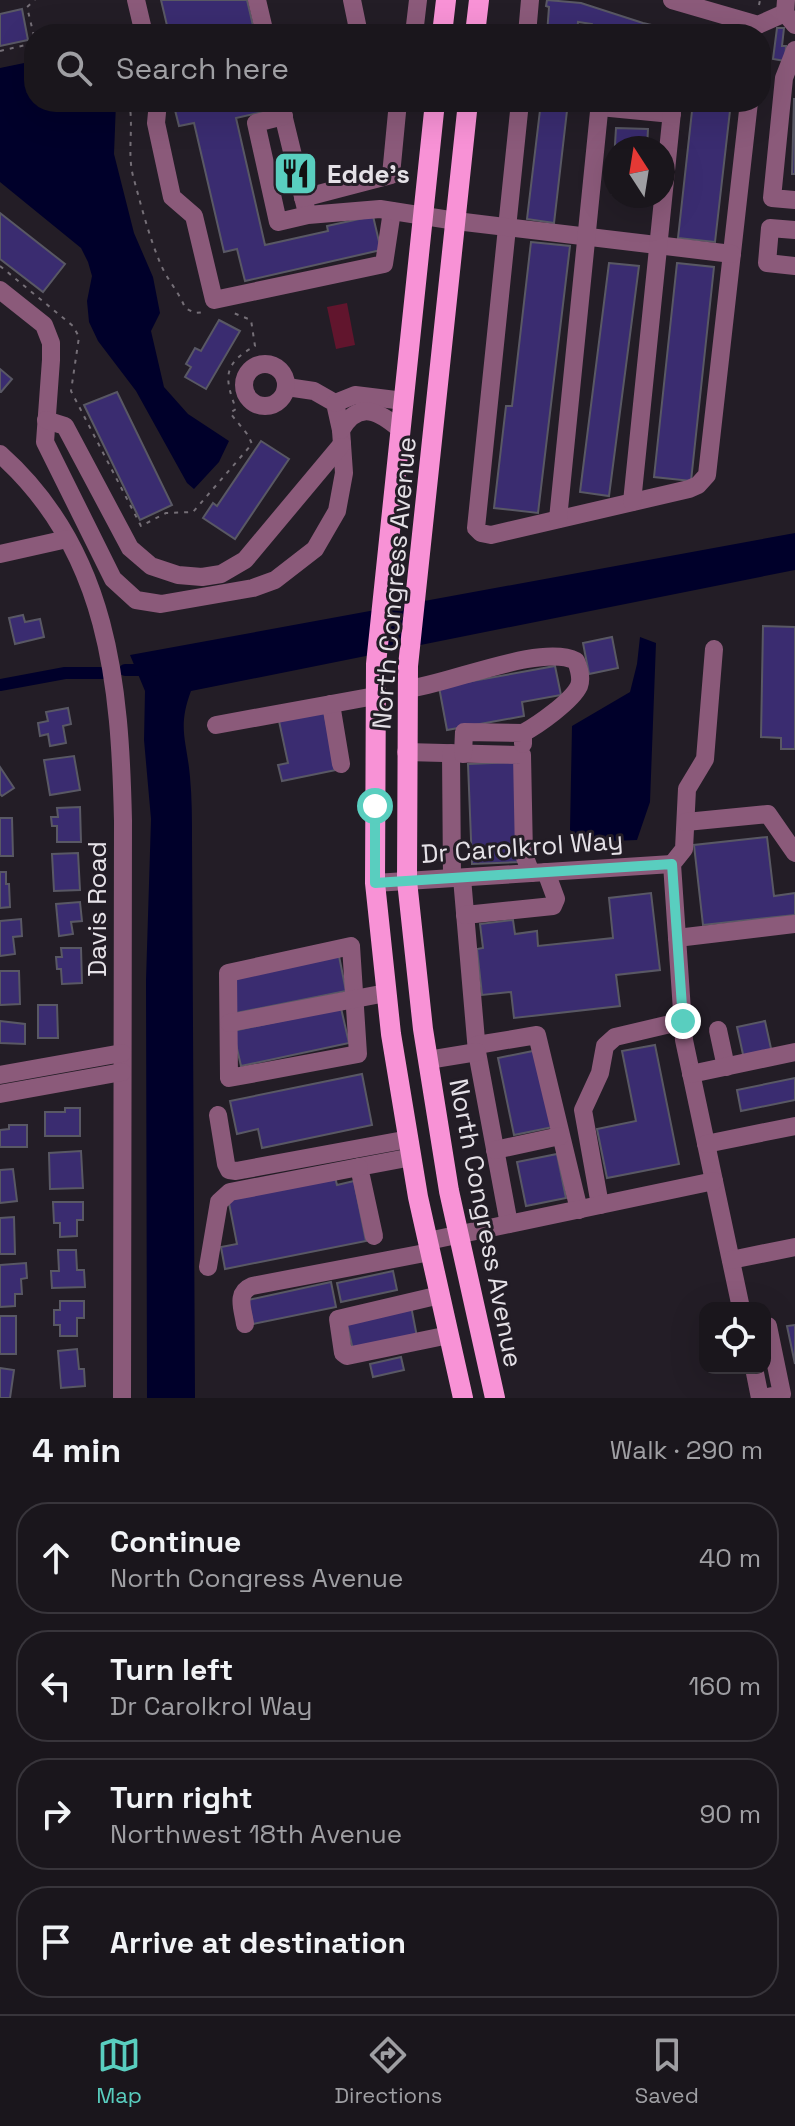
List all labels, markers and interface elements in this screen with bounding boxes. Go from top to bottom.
search box [24,24,771,112]
icon: search [52,46,96,90]
text: Search here [116,49,289,88]
north arrow [603,136,675,208]
restaurant icon: Edde's [272,150,320,198]
place label: Edde's [327,157,410,191]
street label: North Congress Avenue [364,435,424,731]
route start [357,788,393,824]
street label: Dr Carolkrol Way [420,823,624,871]
street label: Davis Road [80,841,114,977]
route end [665,1003,701,1039]
street label: North Congress Avenue [441,1076,531,1370]
map controls [699,1302,771,1374]
button: locate [699,1302,771,1374]
text: 4 min [32,1429,121,1472]
text: Walk · 290 m [610,1433,763,1467]
text: Continue [110,1522,241,1561]
icon: ahead [34,1536,78,1580]
text: 40 m [699,1541,761,1575]
text: North Congress Avenue [110,1561,403,1595]
text: Turn left [110,1650,233,1689]
icon: left [34,1664,78,1708]
text: 160 m [689,1669,761,1703]
text: Dr Carolkrol Way [110,1689,312,1723]
text: Turn right [110,1778,253,1817]
icon: right [34,1792,78,1836]
text: 90 m [699,1797,761,1831]
text: Northwest 18th Avenue [110,1817,402,1851]
icon: arrive [34,1920,78,1964]
text: Arrive at destination [110,1923,406,1962]
tab: Map [96,2033,142,2109]
tab: Directions [334,2033,442,2109]
tab: Saved [635,2033,699,2109]

